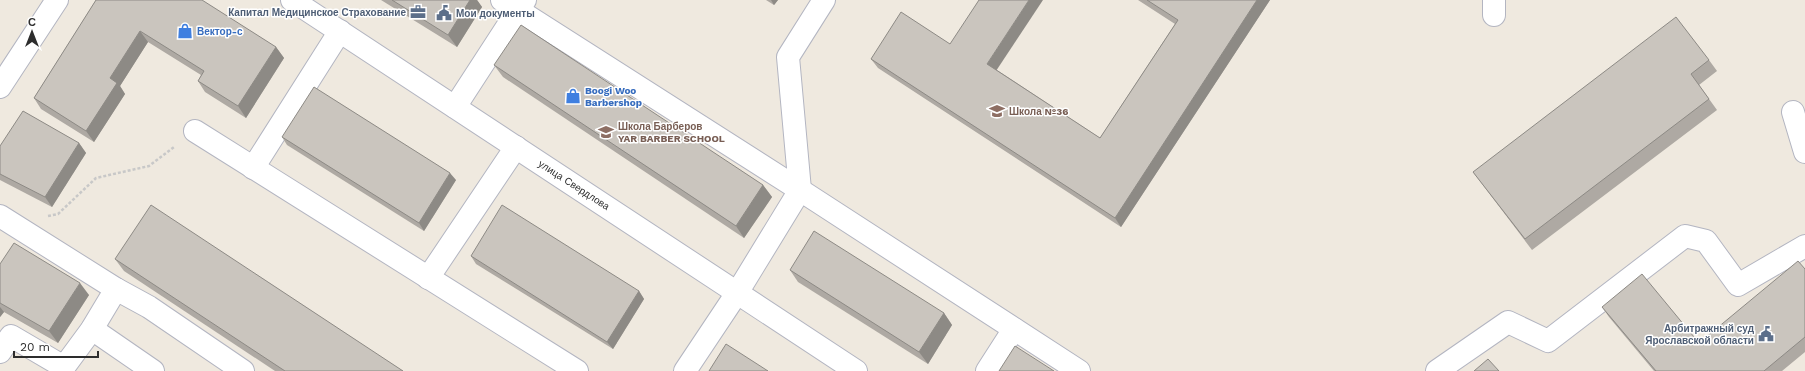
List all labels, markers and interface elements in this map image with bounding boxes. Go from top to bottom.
office icon: Капитал Медицинское Страхование [409,3,427,21]
public building icon: Мои документы [435,4,453,22]
place label: Капитал Медицинское Страхование [228,7,406,18]
place label: Мои документы [456,8,535,19]
north arrow [12,12,52,52]
text: С [28,16,36,29]
shop icon: Вектор-с [176,22,194,40]
place label: Вектор-с [197,26,243,37]
place label: Boogi Woo Barbershop [585,85,642,108]
shop icon: Boogi Woo Barbershop [564,87,582,105]
school or university icon: Школа №36 [988,102,1006,120]
place label: Школа №36 [1009,106,1068,117]
place label: Школа Барберов YAR BARBER SCHOOL [618,121,725,144]
school or university icon: Школа Барберов YAR BARBER SCHOOL [597,123,615,141]
street label: улица Свердлова [536,158,612,212]
place label: Арбитражный суд Ярославской области [1645,323,1755,346]
public building icon: Арбитражный суд Ярославской области [1757,325,1775,343]
scale bar [14,333,98,359]
text: 20 m [20,340,50,354]

